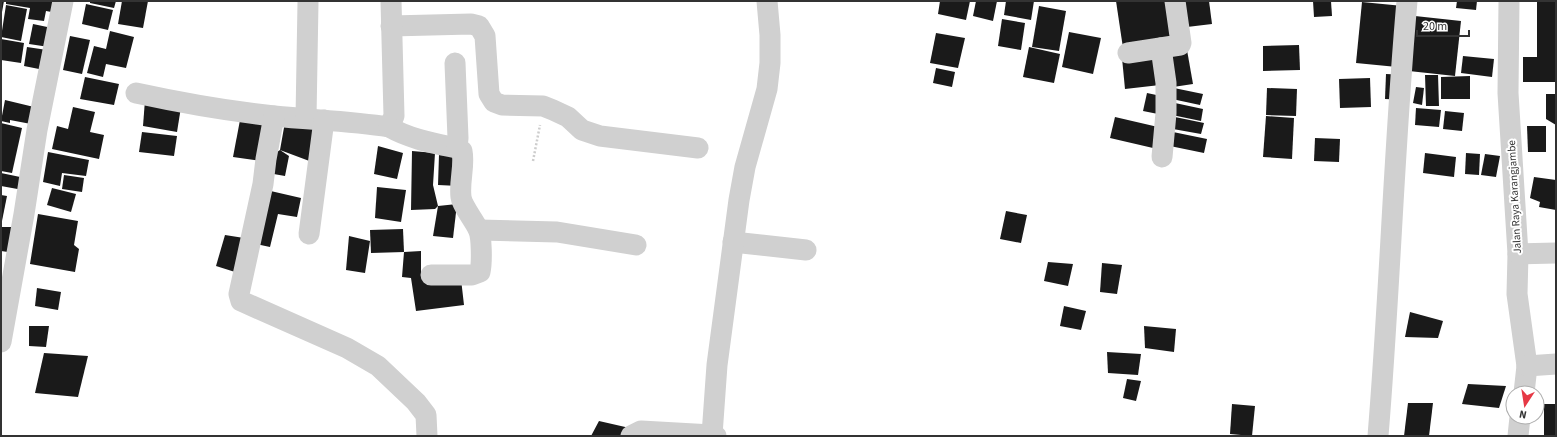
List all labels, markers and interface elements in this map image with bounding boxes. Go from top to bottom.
scale bar [1417,12,1469,38]
text: 20 m [1423,18,1447,35]
street label: Jalan Raya Karangjambe [1504,139,1525,254]
north arrow [1505,385,1545,425]
text: N [1518,406,1528,422]

